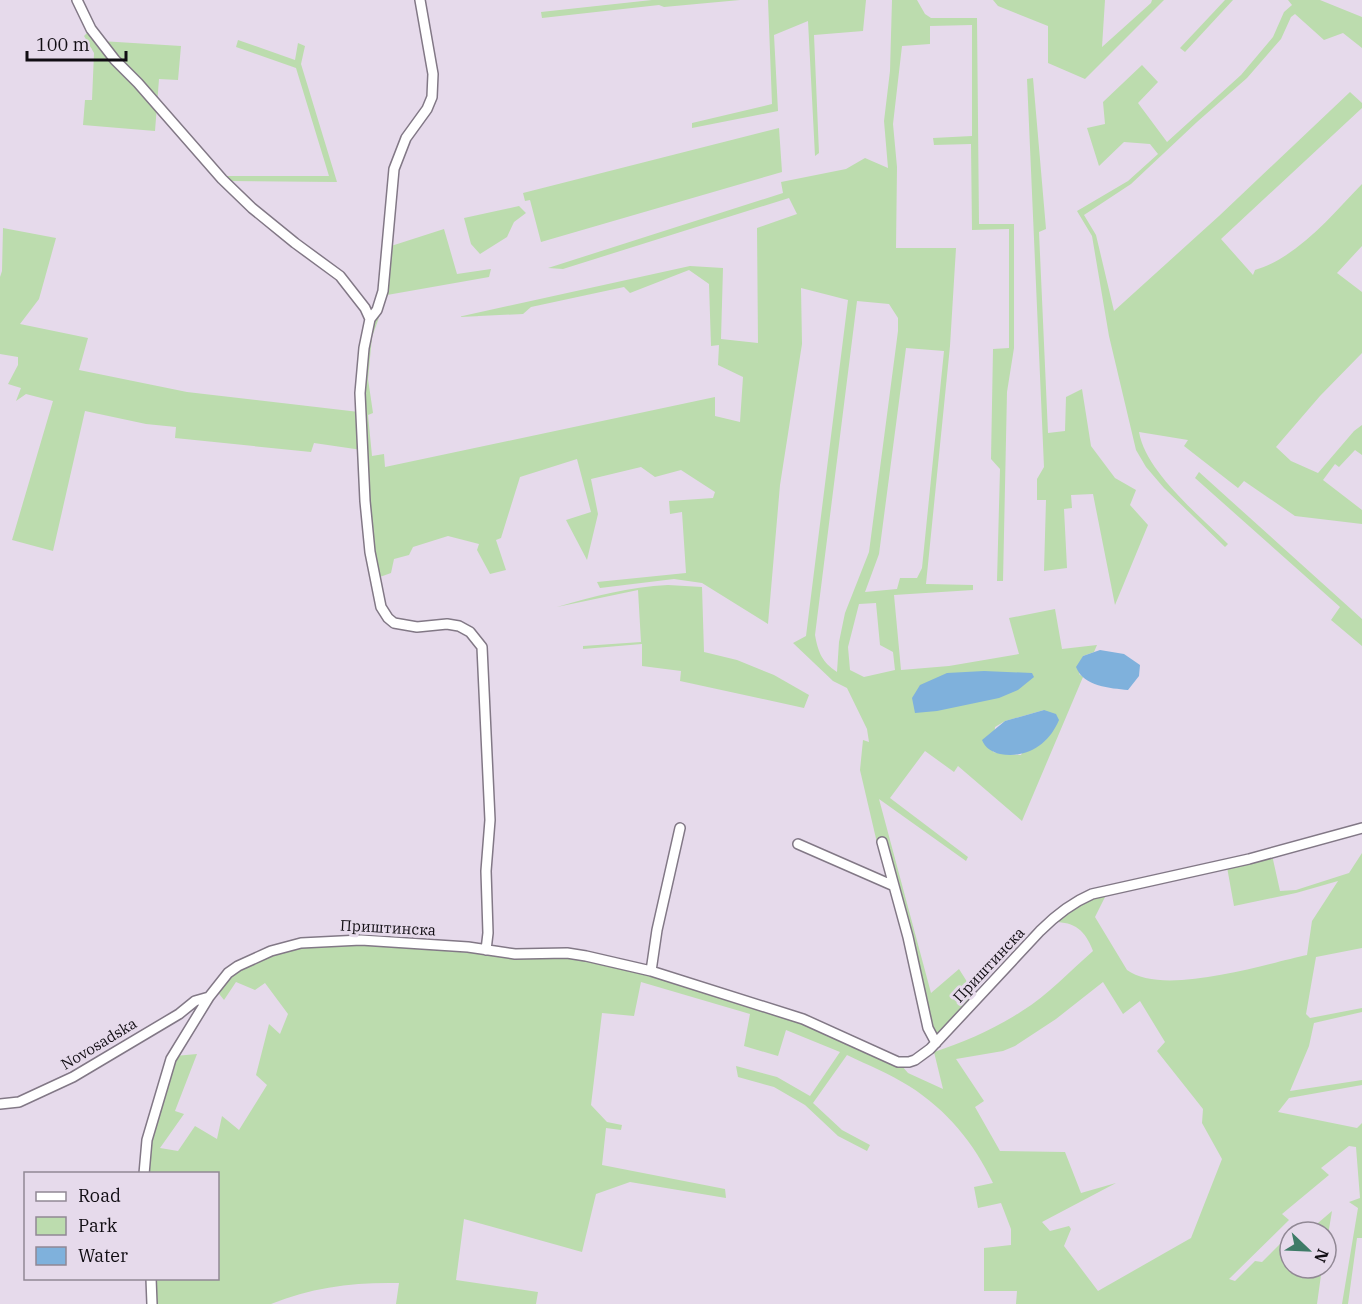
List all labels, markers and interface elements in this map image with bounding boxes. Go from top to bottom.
scale bar [27,24,126,62]
text: 100 m [36,33,90,56]
street label: Приштинска [339,915,437,940]
street label: Приштинска [949,923,1028,1006]
street label: Novosadska [57,1014,140,1074]
legend [24,1172,219,1280]
text: Road [78,1184,121,1207]
text: Park [78,1214,118,1237]
north arrow [1278,1220,1338,1280]
text: Water [78,1244,128,1267]
text: N [1310,1246,1333,1266]

